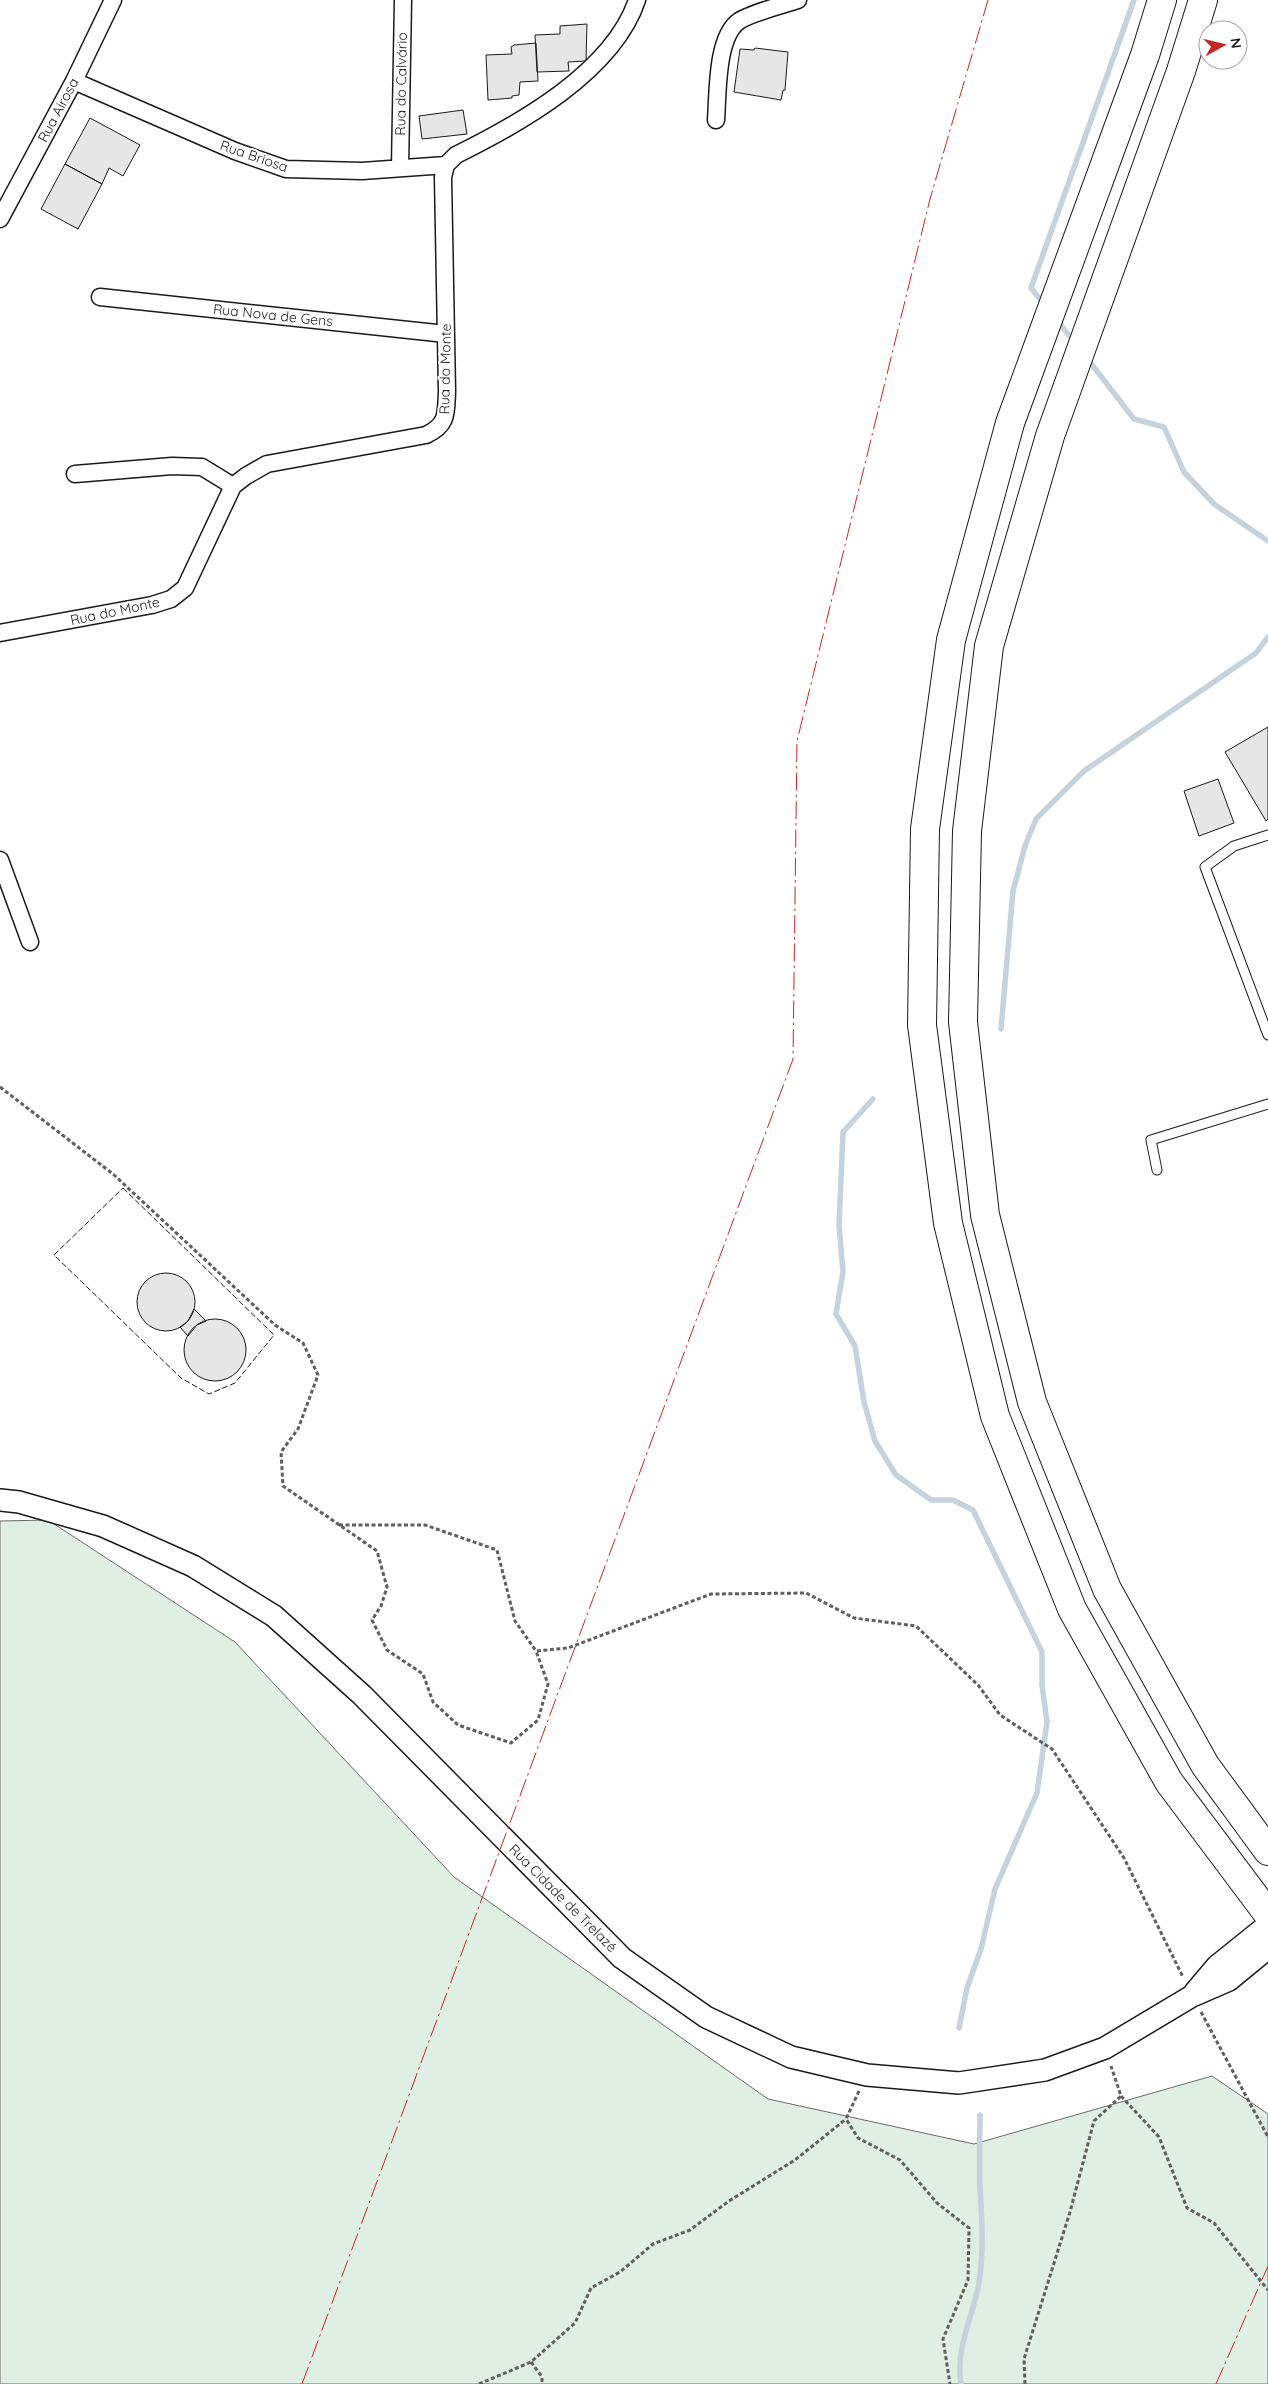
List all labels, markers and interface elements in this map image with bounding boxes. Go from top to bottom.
north arrow [1198,20,1248,70]
street label: Rua do Calvário [391,32,411,136]
text: N [1226,37,1246,50]
street label: Rua Airosa [34,75,82,145]
street label: Rua Briosa [218,136,290,176]
street label: Rua Nova de Gens [212,300,334,330]
street label: Rua do Monte [435,323,455,415]
street label: Rua do Monte [69,593,161,629]
street label: Rua Cidade de Trelazé [505,1840,621,1956]

